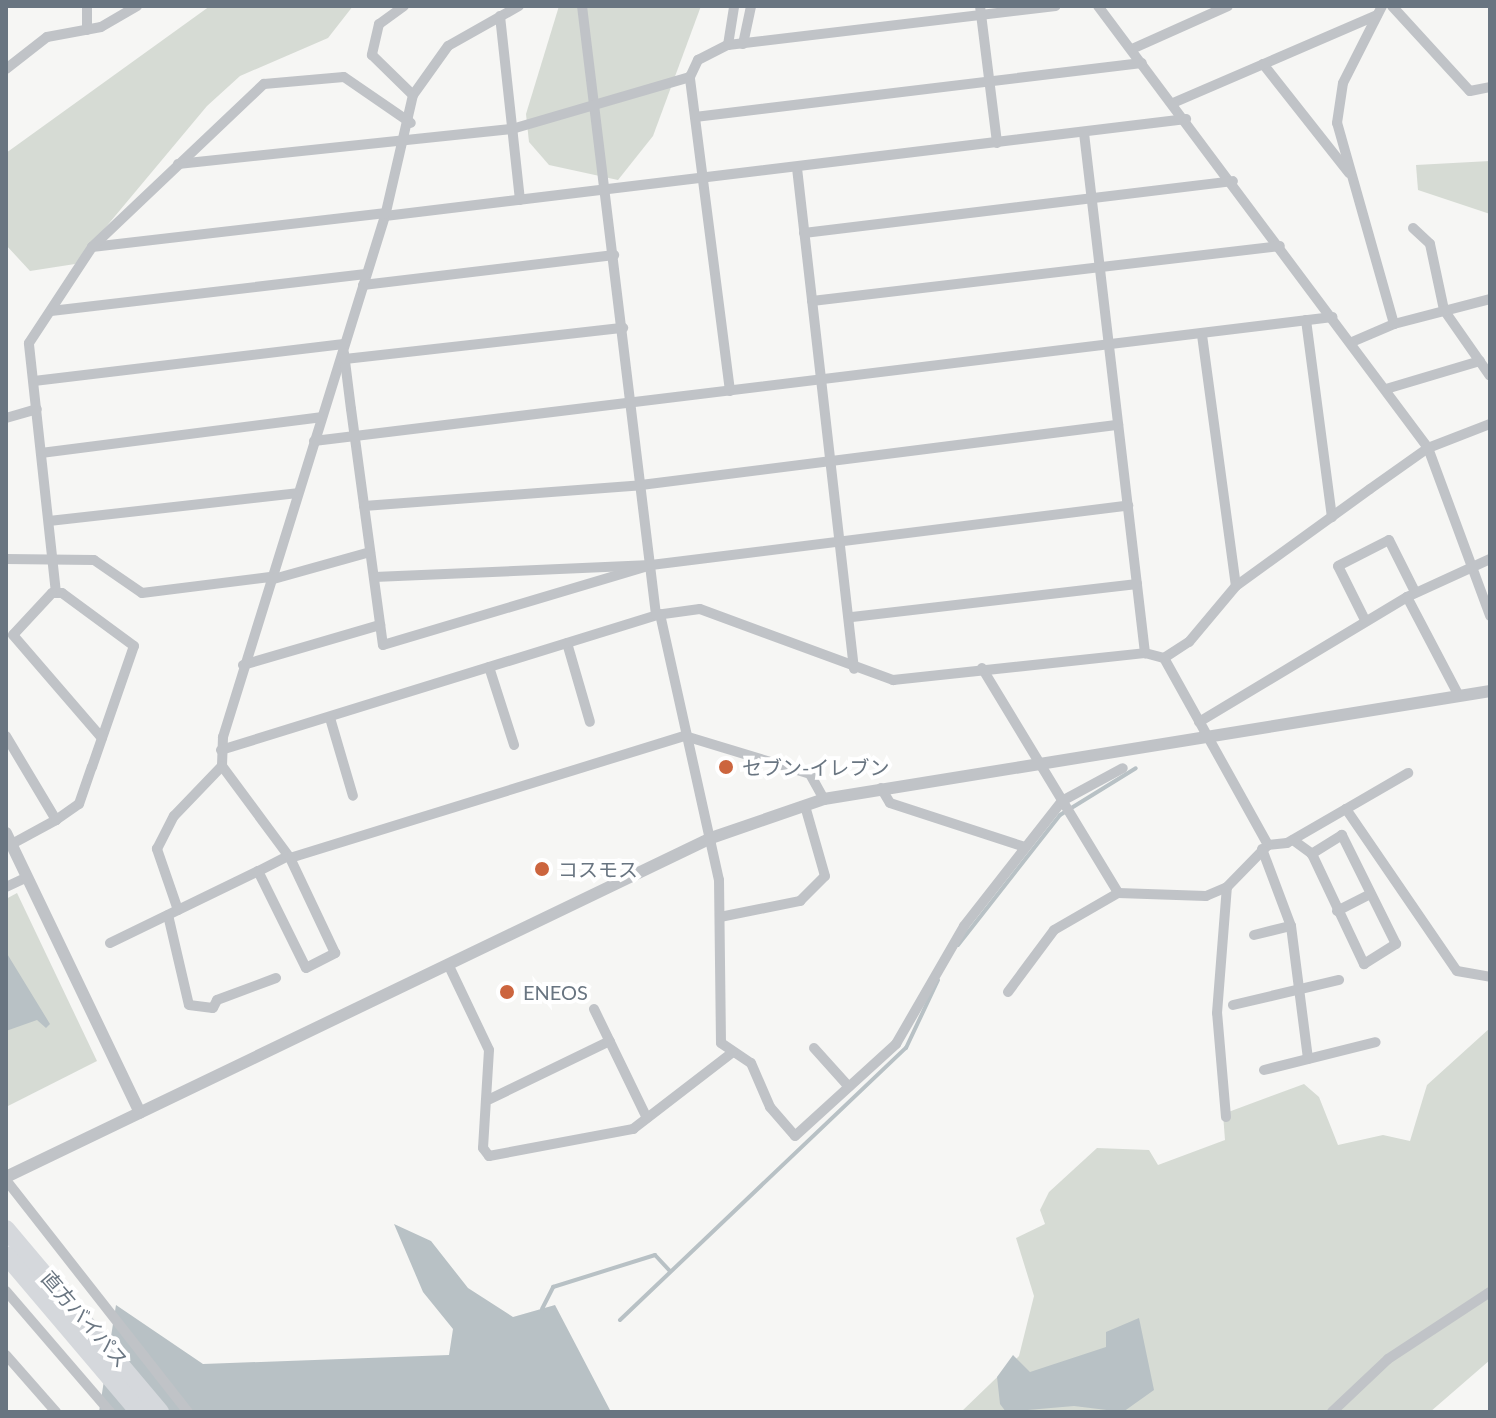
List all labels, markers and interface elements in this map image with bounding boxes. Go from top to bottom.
place label: セブン-イレブン [742,755,889,779]
marker: セブン-イレブン [717,758,735,776]
place label: コスモス [558,857,638,881]
marker: コスモス [533,860,551,878]
place label: ENEOS [523,980,588,1004]
marker: ENEOS [498,983,516,1001]
street label: 直方バイパス [37,1266,133,1372]

